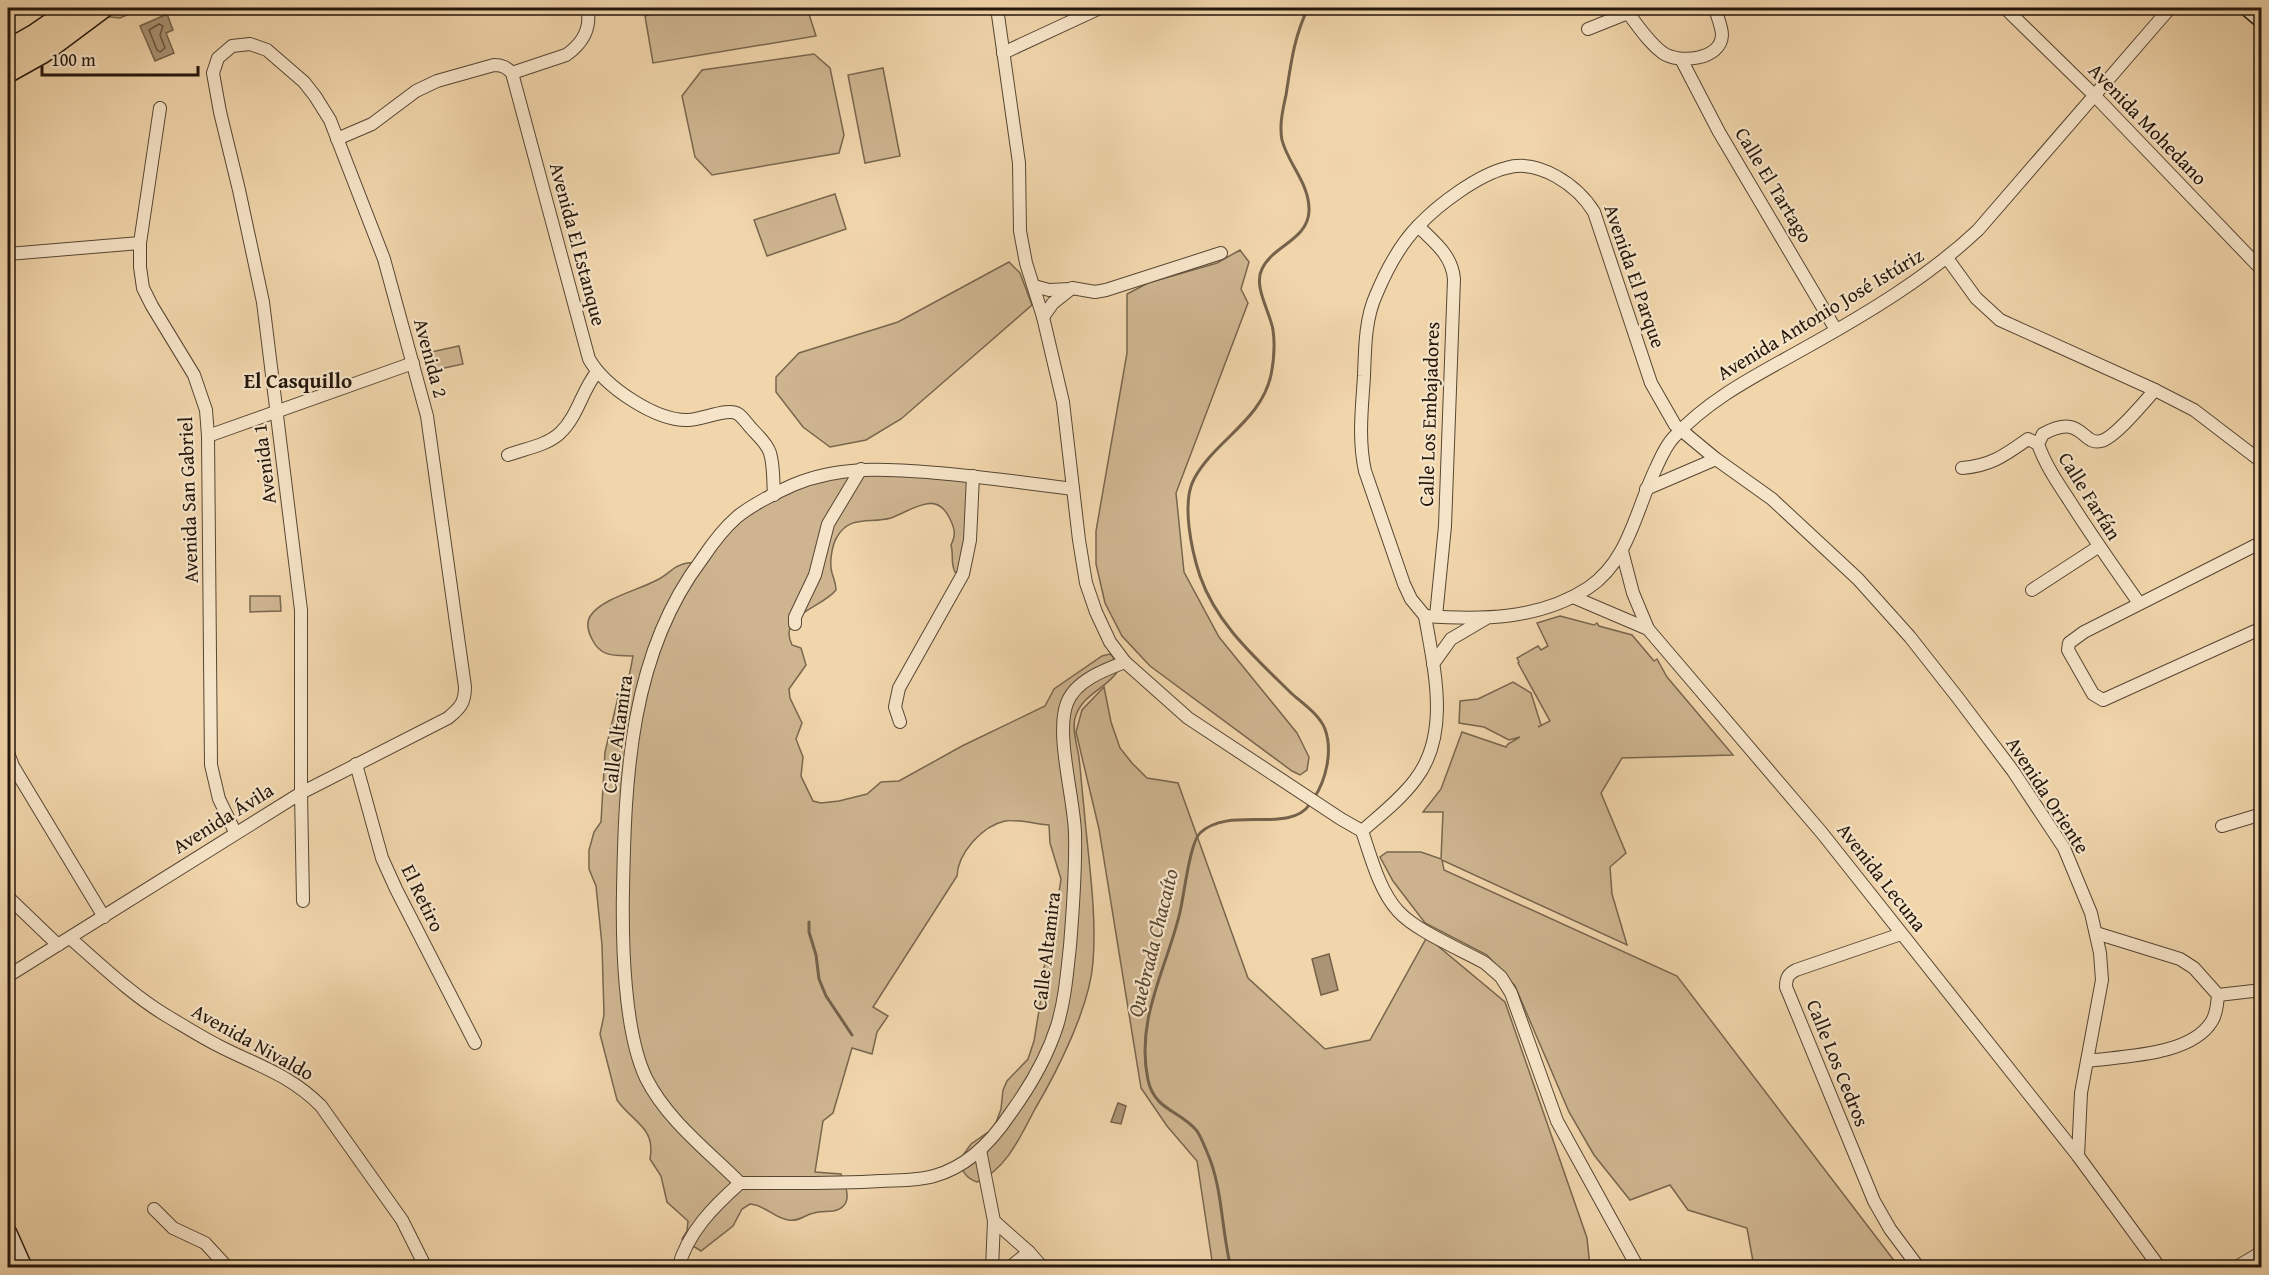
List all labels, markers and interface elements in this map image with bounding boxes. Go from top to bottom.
scale bar [42,39,198,77]
text: 100 m [51,46,96,73]
street label: Avenida Mohedano [2082,56,2214,191]
street label: Calle El Tartago [1728,121,1820,248]
street label: Avenida El Estanque [543,159,614,329]
street label: Avenida El Parque [1597,200,1674,352]
street label: Avenida Antonio José Istúriz [1711,240,1929,387]
street label: Avenida 2 [407,315,456,401]
street label: Calle Los Embajadores [1411,321,1446,507]
district label: El Casquillo [244,365,352,396]
street label: Avenida San Gabriel [170,416,205,584]
street label: Avenida 1 [244,422,283,506]
street label: Calle Farfán [2052,446,2129,545]
street label: Calle Altamira [594,672,639,795]
street label: Avenida Oriente [2000,730,2097,859]
street label: Avenida Ávila [167,775,279,860]
street label: Avenida Lecuna [1831,816,1934,938]
street label: El Retiro [395,859,452,936]
water label: Quebrada Chacaíto [1119,866,1186,1020]
street label: Calle Altamira [1024,890,1067,1012]
street label: Calle Los Cedros [1800,995,1877,1131]
street label: Avenida Nivaldo [187,996,320,1087]

